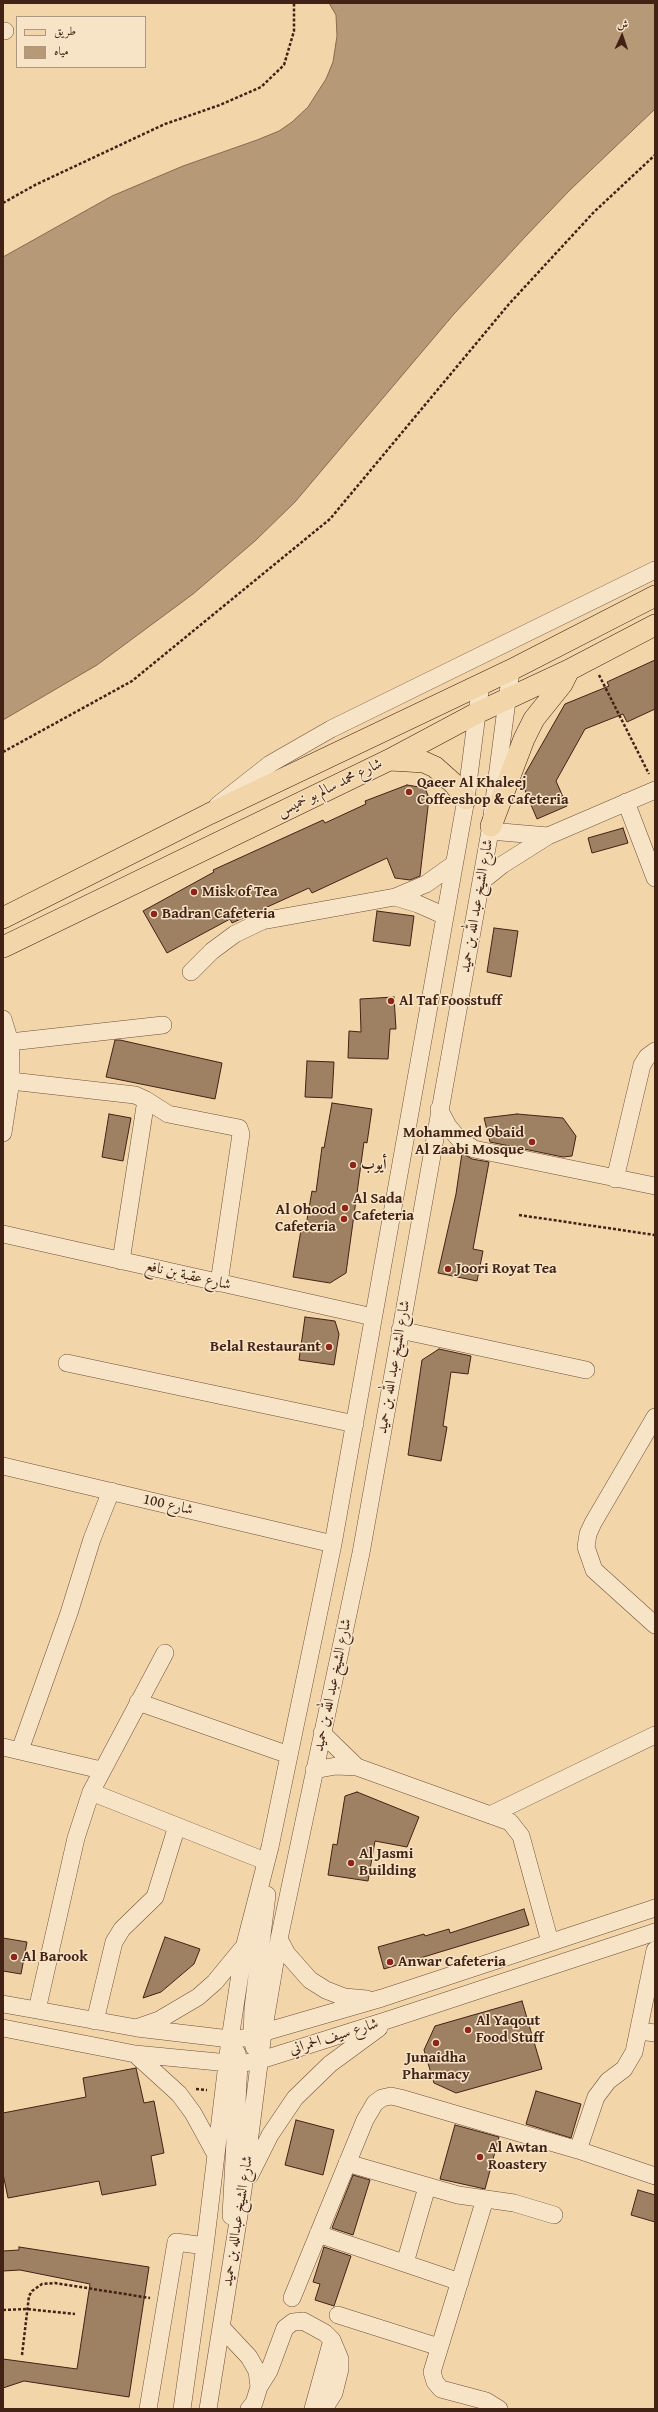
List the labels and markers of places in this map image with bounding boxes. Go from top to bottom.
place label: Qaeer Al Khaleej Coffeeshop & Cafeteria [417,774,569,809]
marker: Qaeer Al Khaleej Coffeeshop & Cafeteria [404,787,414,797]
place label: Misk of Tea [202,883,278,901]
marker: Misk of Tea [189,887,199,897]
place label: Badran Cafeteria [162,905,275,923]
marker: Badran Cafeteria [149,909,159,919]
place label: Al Taf Foosstuff [399,992,502,1010]
marker: Al Taf Foosstuff [386,996,396,1006]
place label: Mohammed Obaid Al Zaabi Mosque [403,1124,524,1159]
marker: Mohammed Obaid Al Zaabi Mosque [527,1137,537,1147]
place label: أيوب [361,1156,386,1174]
marker: أيوب [348,1160,358,1170]
place label: Al Sada Cafeteria [353,1190,414,1225]
place label: Al Ohood Cafeteria [275,1201,336,1236]
marker: Al Sada Cafeteria [340,1203,350,1213]
marker: Al Ohood Cafeteria [339,1214,349,1224]
place label: Joori Royat Tea [456,1260,557,1278]
marker: Joori Royat Tea [443,1264,453,1274]
place label: Belal Restaurant [210,1338,321,1356]
marker: Belal Restaurant [324,1342,334,1352]
place label: Al Jasmi Building [359,1845,416,1880]
marker: Al Jasmi Building [346,1858,356,1868]
place label: Al Barook [22,1948,88,1966]
marker: Al Barook [9,1952,19,1962]
place label: Anwar Cafeteria [398,1953,506,1971]
marker: Anwar Cafeteria [385,1957,395,1967]
place label: Al Yaqout Food Stuff [476,2012,544,2047]
marker: Al Yaqout Food Stuff [463,2025,473,2035]
marker: Junaidha Pharmacy [431,2038,441,2048]
place label: Junaidha Pharmacy [402,2049,470,2084]
place label: Al Awtan Roastery [488,2139,548,2174]
marker: Al Awtan Roastery [475,2152,485,2162]

